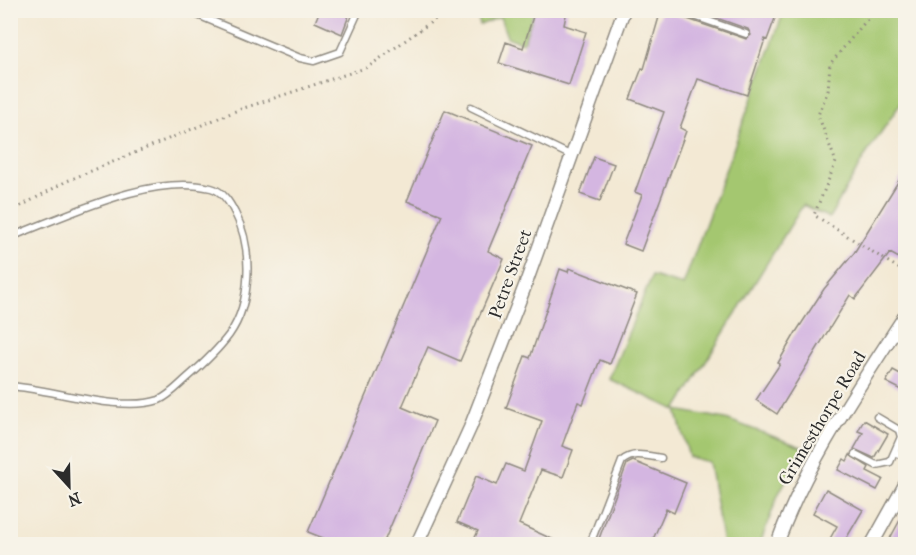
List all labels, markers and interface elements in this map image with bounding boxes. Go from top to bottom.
street label: Petre Street [485,226,537,322]
street label: Grimesthorpe Road [774,347,871,489]
north arrow [39,456,99,516]
text: N [64,488,84,511]

